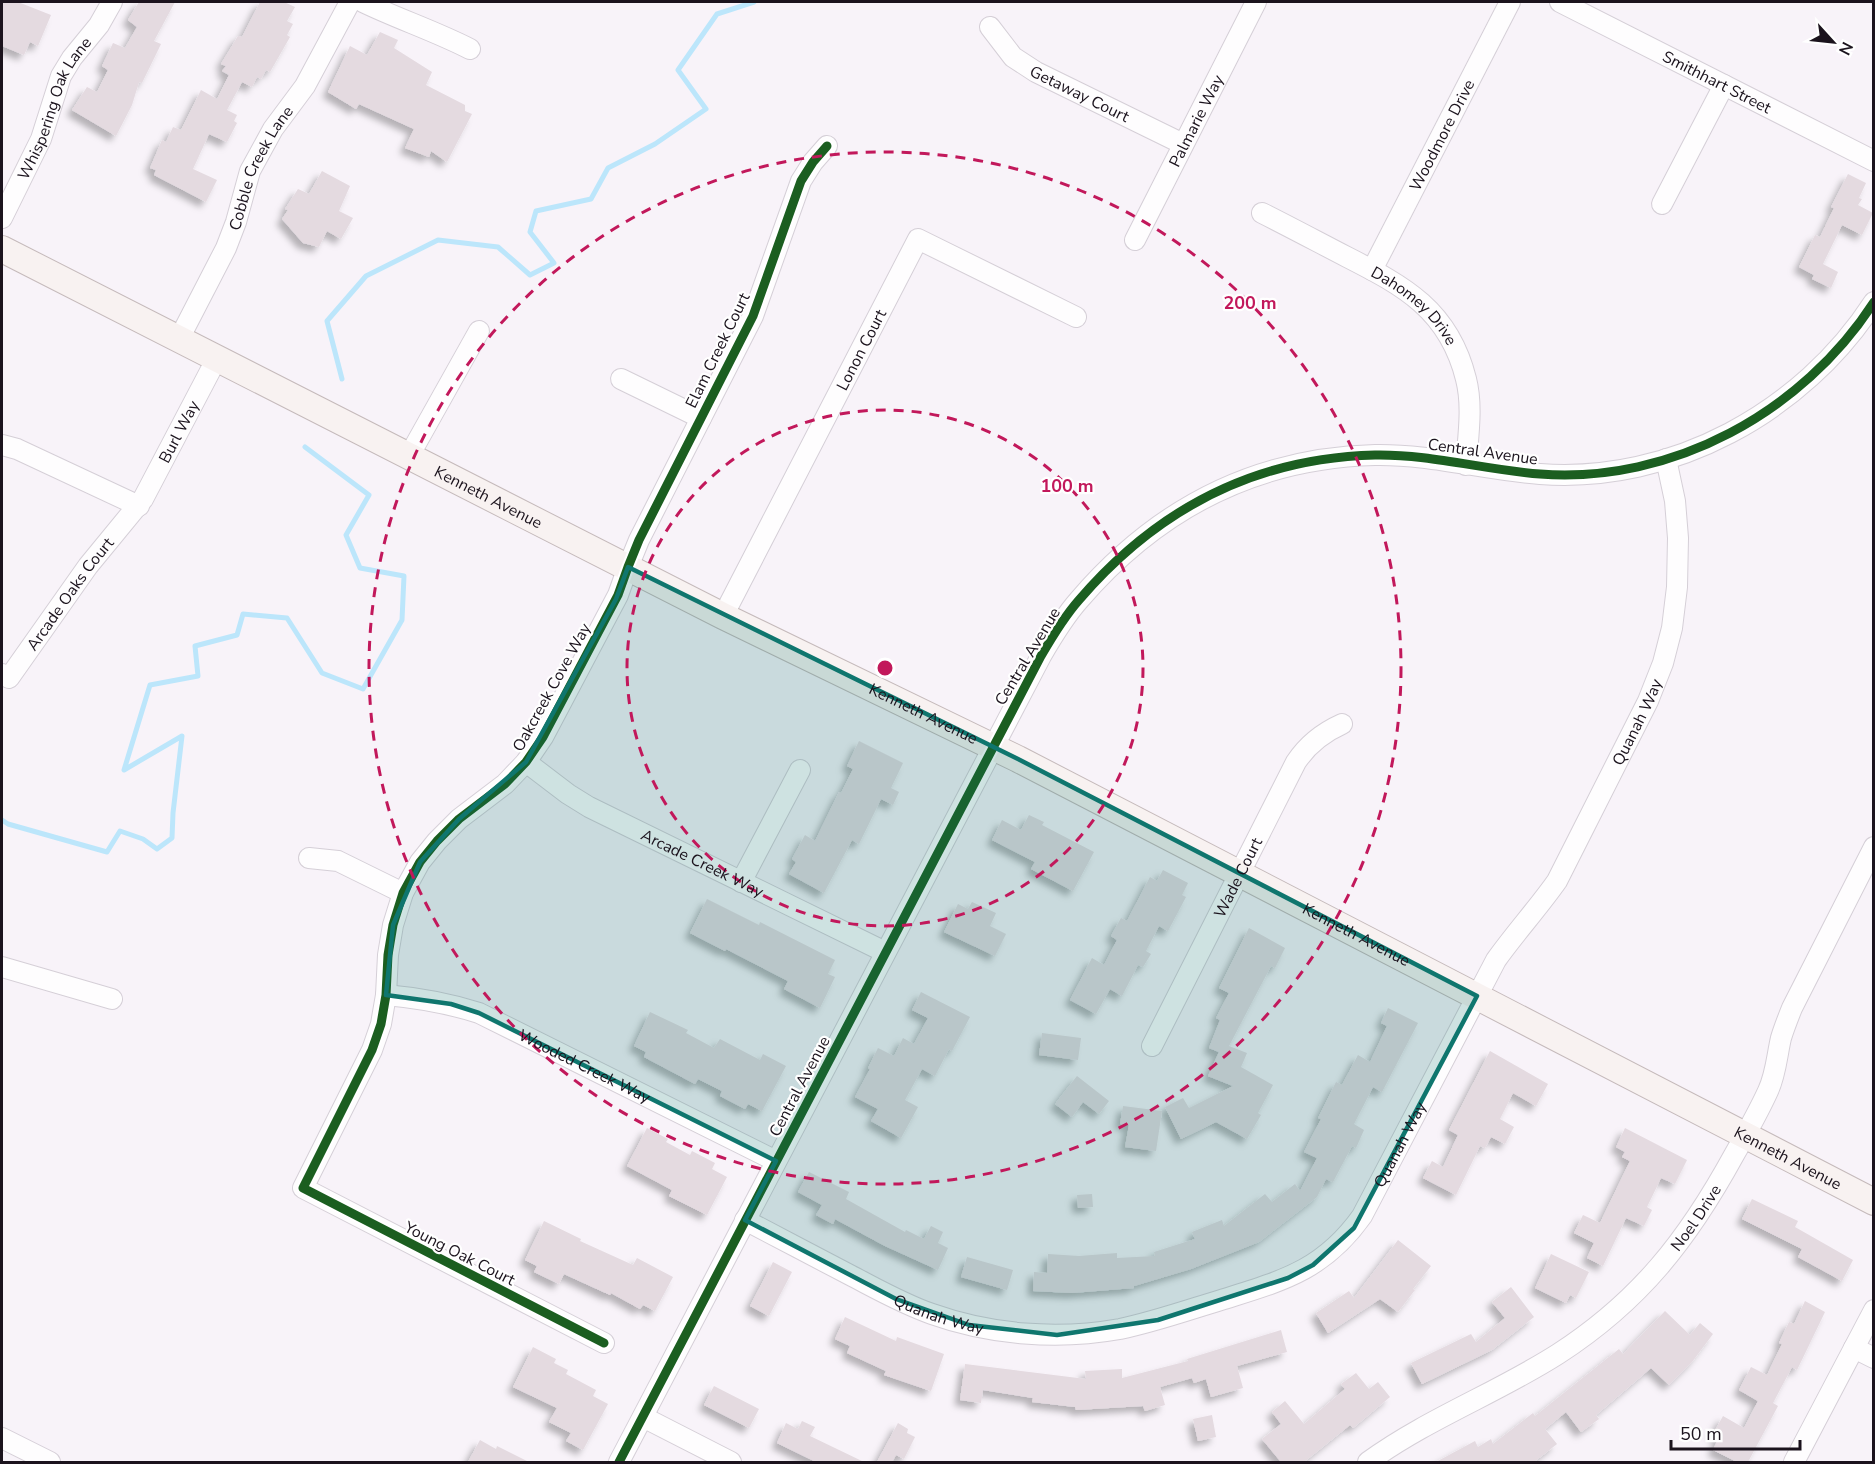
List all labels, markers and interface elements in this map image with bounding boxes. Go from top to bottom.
north arrow [1803,12,1863,72]
street label: Whispering Oak Lane [13,33,97,184]
text: N [1833,38,1858,59]
street label: Smithhart Street [1658,46,1775,119]
street label: Getaway Court [1026,61,1133,128]
street label: Palmarie Way [1164,70,1230,171]
street label: Woodmore Drive [1405,76,1480,195]
street label: Cobble Creek Lane [224,102,299,234]
street label: Dahomey Drive [1367,262,1462,349]
street label: Elam Creek Court [680,289,756,412]
text: 200 m [1223,291,1277,315]
street label: Lonon Court [832,305,892,394]
street label: Burl Way [154,396,205,467]
street label: Central Avenue [1426,433,1539,471]
street label: Kenneth Avenue [430,461,546,534]
text: 100 m [1040,474,1094,498]
street label: Arcade Oaks Court [22,533,119,655]
street label: Central Avenue [990,603,1066,710]
street label: Oakcreek Cove Way [507,619,597,756]
centre of rings [875,658,895,678]
street label: Quanah Way [1607,675,1668,769]
street label: Kenneth Avenue [865,678,981,750]
street label: Arcade Creek Way [637,824,768,903]
street label: Wade Court [1209,834,1268,922]
street label: Kenneth Avenue [1298,898,1414,972]
street label: Wooded Creek Way [515,1024,655,1109]
street label: Central Avenue [764,1032,836,1141]
street label: Quanah Way [1369,1097,1432,1192]
street label: Kenneth Avenue [1730,1121,1845,1195]
street label: Noel Drive [1666,1181,1727,1256]
street label: Young Oak Court [400,1216,519,1291]
street label: Quanah Way [890,1289,986,1340]
scale bar [1671,1413,1800,1451]
text: 50 m [1680,1422,1722,1446]

